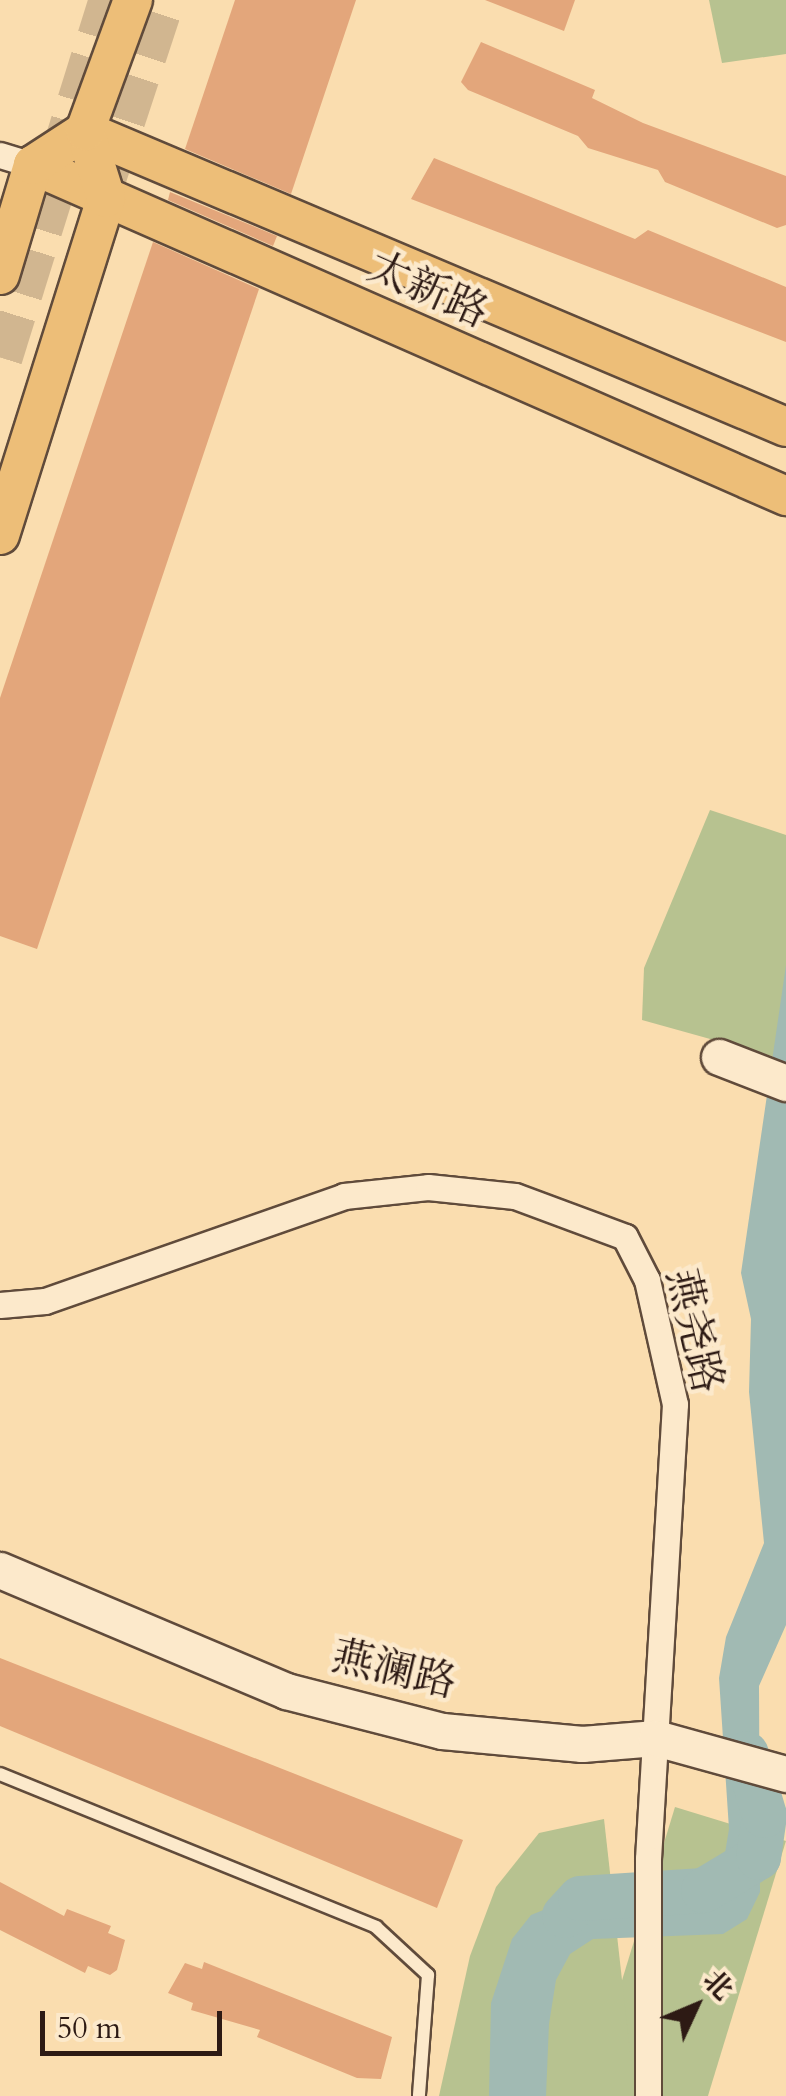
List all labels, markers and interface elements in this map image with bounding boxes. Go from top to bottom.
street label: 太新路 [360,241,496,339]
street label: 燕尧路 [655,1264,733,1398]
street label: 燕澜路 [327,1631,461,1709]
north arrow [646,1956,746,2056]
text: 北 [694,1962,741,2008]
scale bar [45,1991,228,2053]
text: 50 m [57,2008,121,2049]

